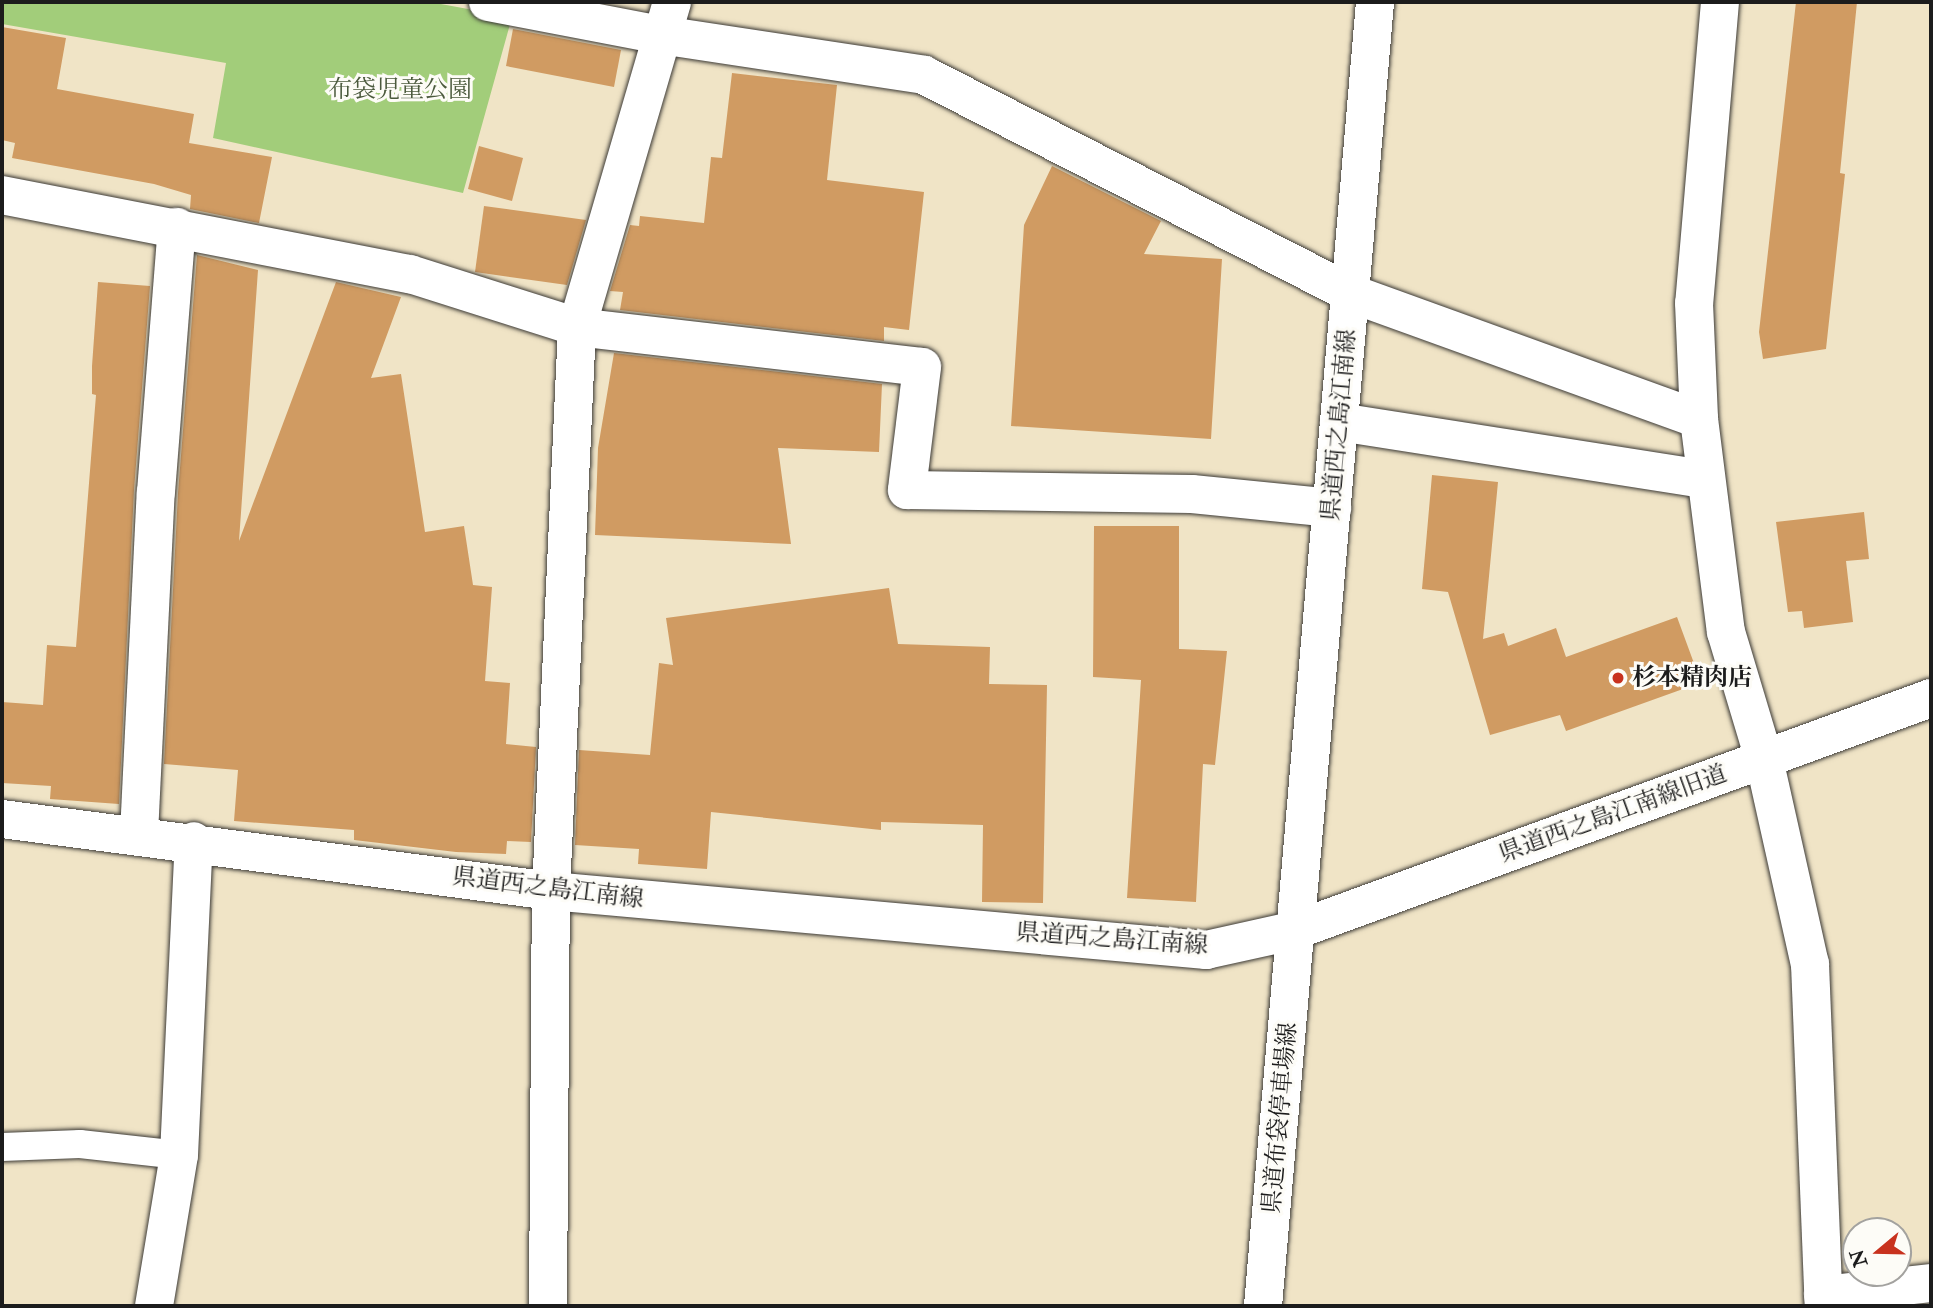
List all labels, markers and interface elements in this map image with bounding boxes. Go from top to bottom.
park label: 布袋児童公園 [328,76,472,104]
street label: 県道西之島江南線 [1316,328,1362,522]
place label: 杉本精肉店 [1632,664,1752,692]
marker: 杉本精肉店 [1610,670,1626,686]
street label: 県道西之島江南線旧道 [1495,759,1731,869]
street label: 県道西之島江南線 [451,862,645,914]
street label: 県道西之島江南線 [1015,918,1209,960]
street label: 県道布袋停車場線 [1257,1021,1303,1215]
north arrow [1842,1217,1912,1287]
text: N [1845,1246,1873,1270]

